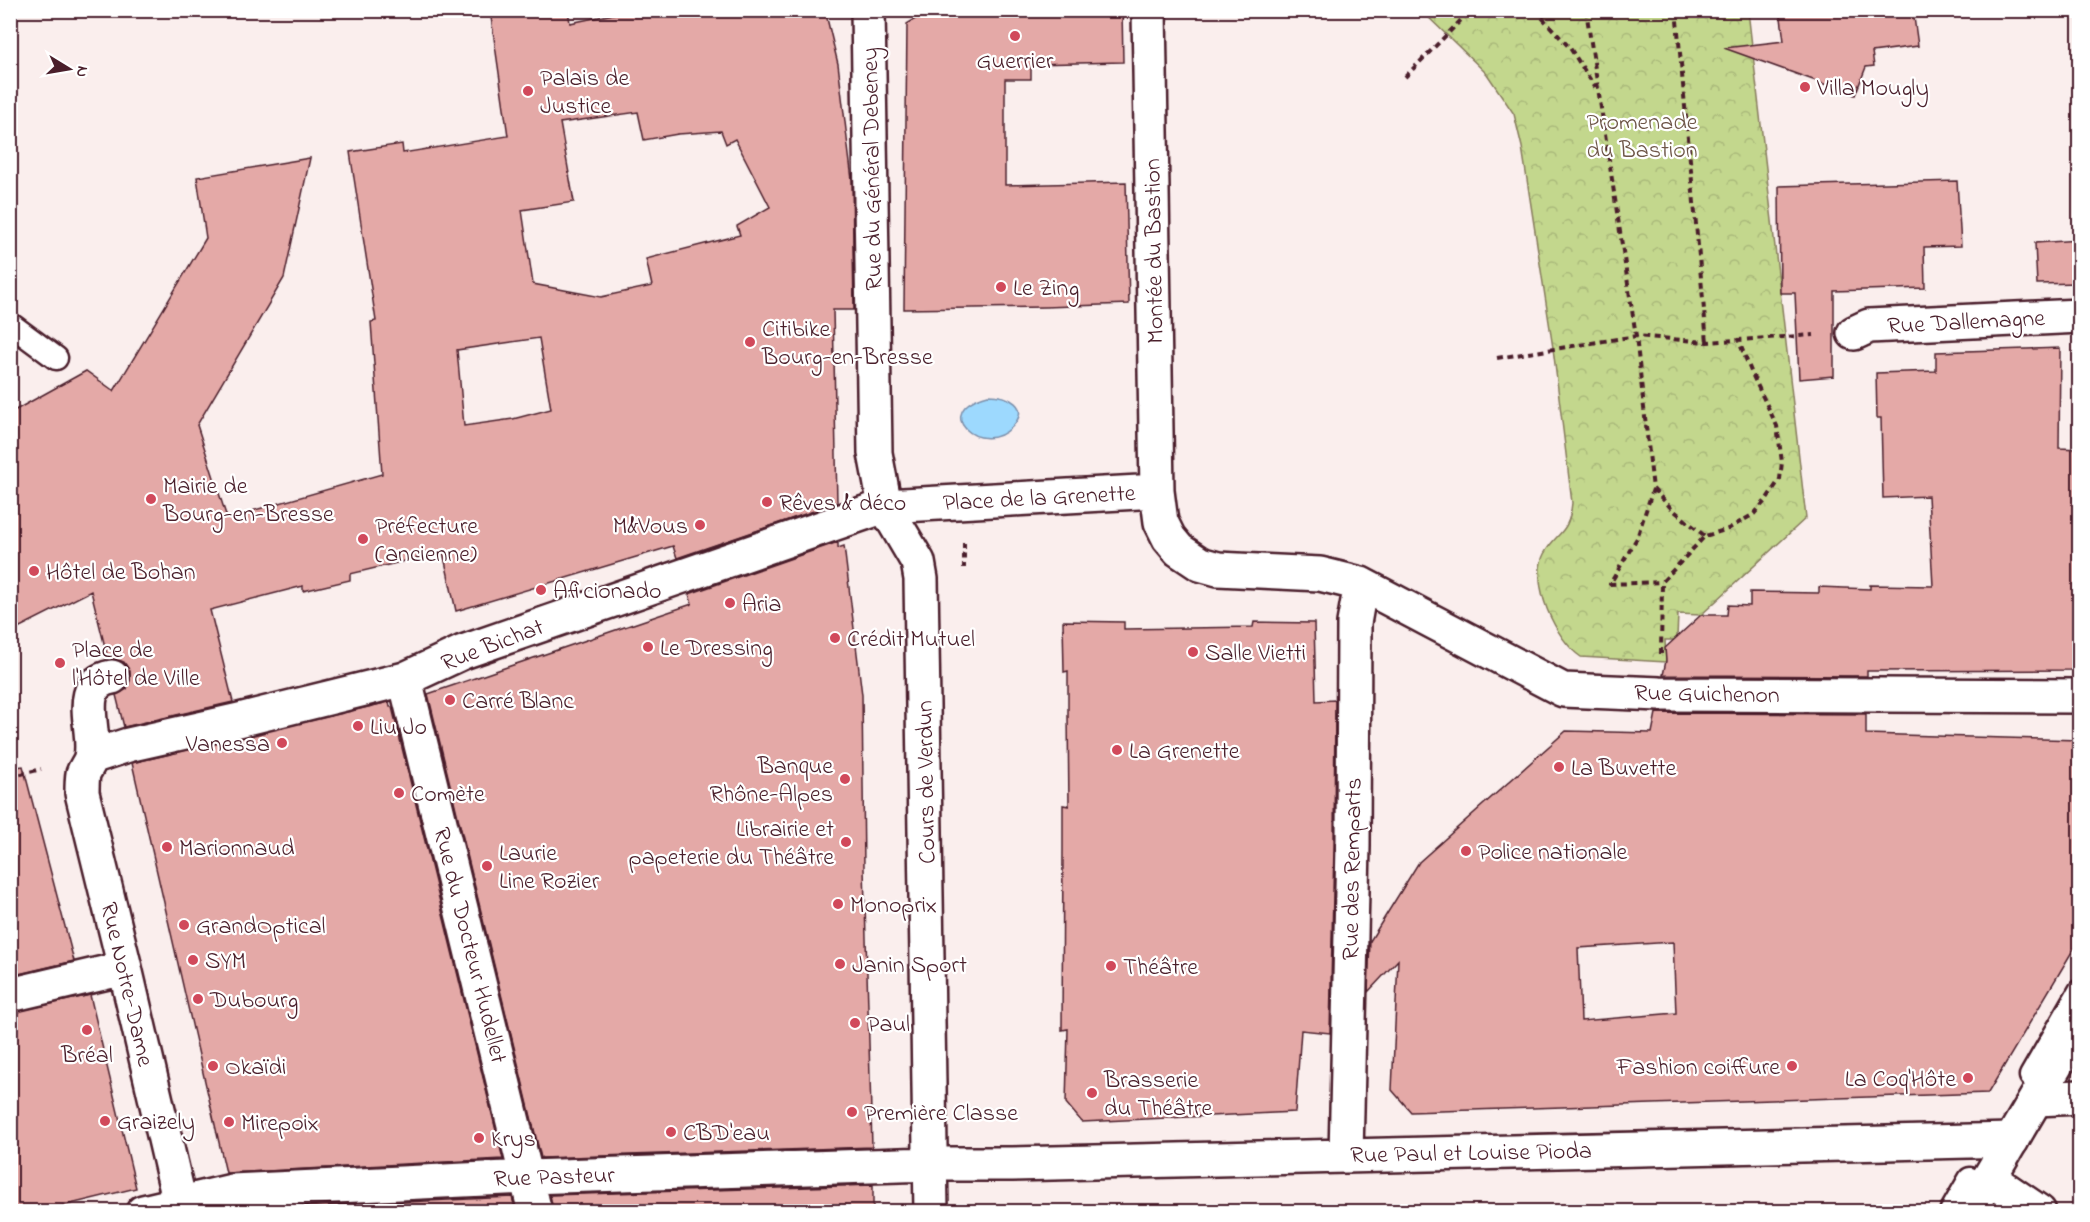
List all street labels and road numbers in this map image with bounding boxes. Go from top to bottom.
street label: Rue du Général Debeney [854,47,894,291]
street label: Montée du Bastion [1136,158,1175,344]
street label: Rue Dallemagne [1886,302,2046,345]
street label: Place de la Grenette [942,477,1137,522]
street label: Rue Bichat [437,611,549,682]
street label: Rue Guichenon [1634,677,1780,714]
street label: Cours de Verdun [909,700,946,864]
street label: Rue des Remparts [1334,777,1373,961]
street label: Rue du Docteur Hudellet [422,824,515,1067]
street label: Rue Notre-Dame [90,899,162,1070]
street label: Rue Paul et Louise Pioda [1350,1135,1592,1174]
street label: Rue Pasteur [493,1159,616,1198]

